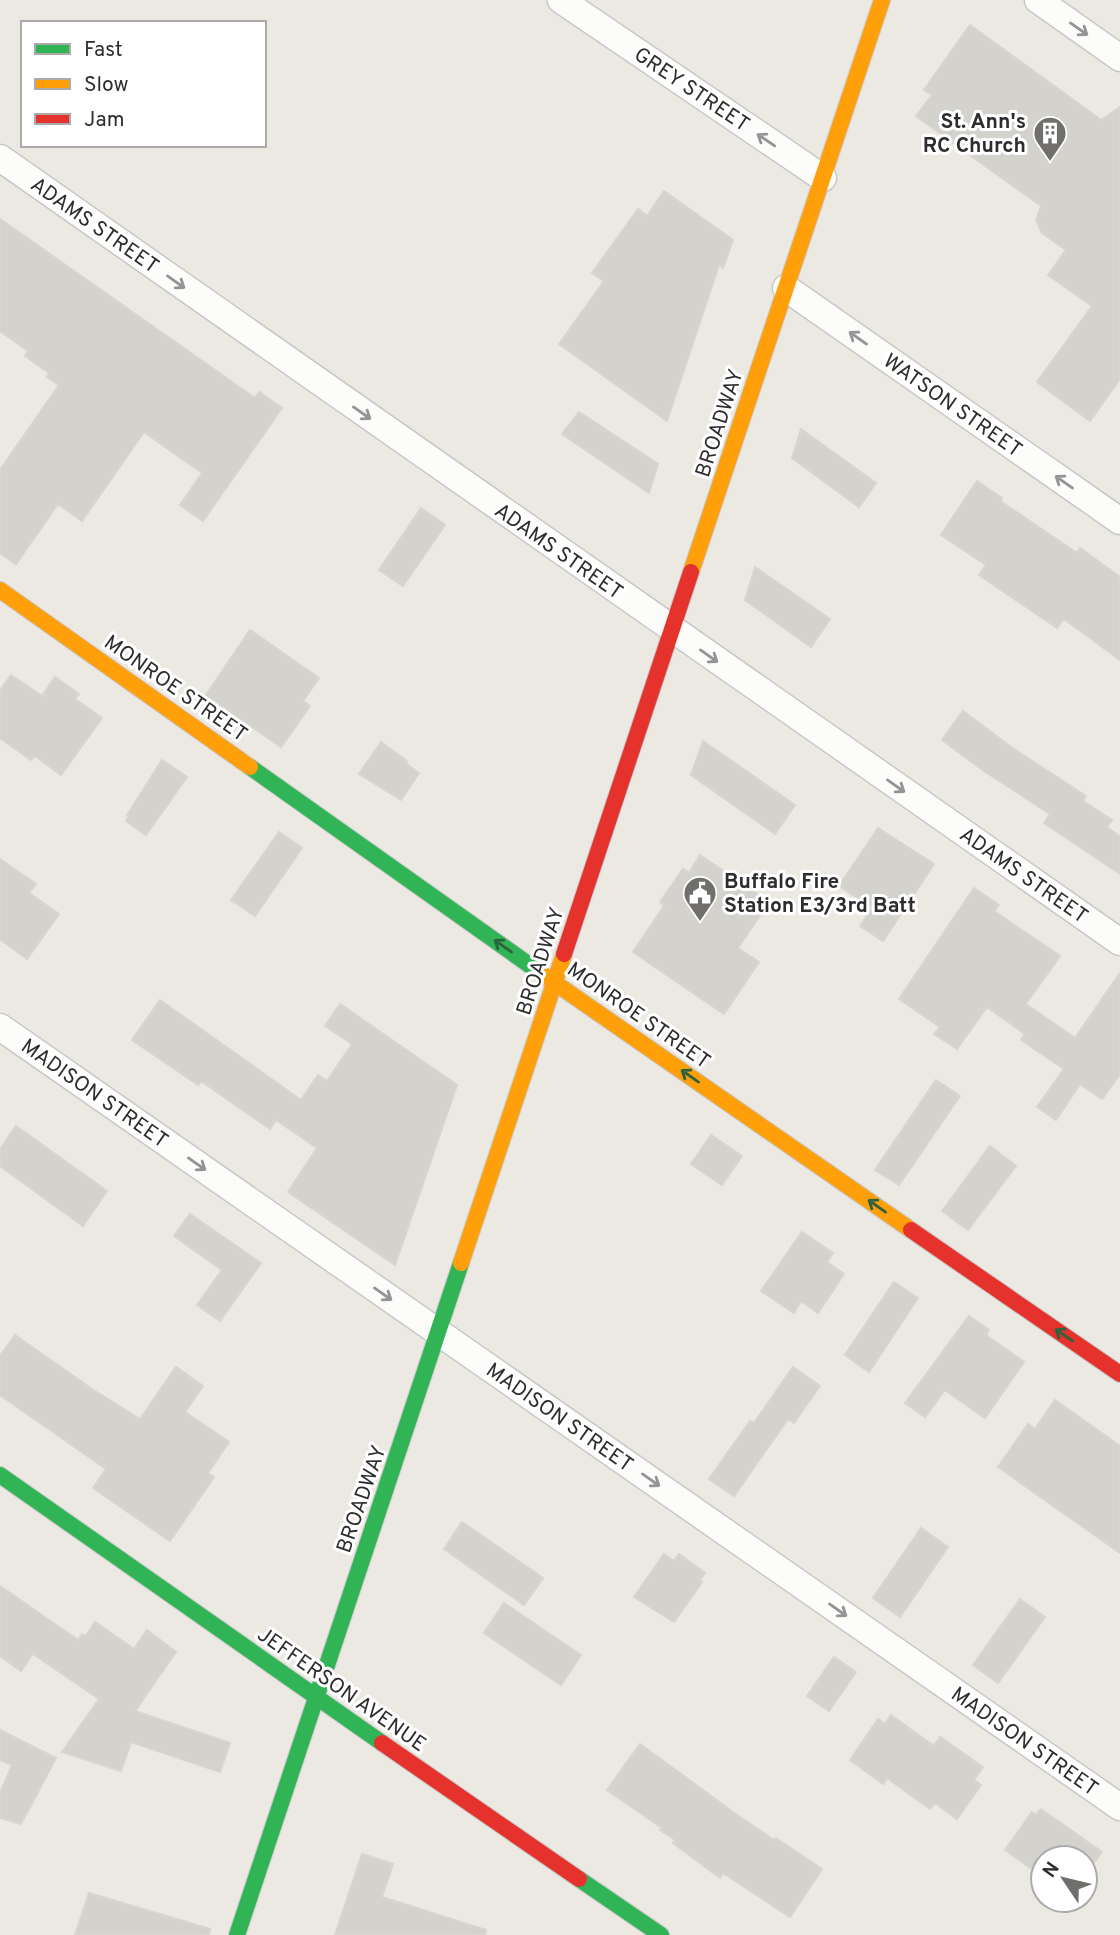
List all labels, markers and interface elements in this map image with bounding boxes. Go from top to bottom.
legend [21,21,266,147]
one-way arrow [1069,22,1088,36]
text: Fast [84,37,123,64]
street label: GREY STREET [628,42,754,139]
text: Slow [84,72,129,99]
text: Jam [84,107,125,134]
place label: St. Ann's RC Church [923,109,1026,160]
building icon: St. Ann's RC Church [1031,114,1069,163]
one-way arrow [757,133,777,147]
street label: ADAMS STREET [25,172,164,281]
one-way arrow [166,275,185,289]
one-way arrow [849,331,868,345]
street label: WATSON STREET [877,348,1027,464]
street label: BROADWAY [690,366,751,481]
one-way arrow [352,405,371,420]
one-way arrow [1055,475,1074,489]
street label: ADAMS STREET [489,498,628,607]
street label: MONROE STREET [98,630,252,749]
one-way arrow [699,649,718,663]
one-way arrow [886,779,905,793]
street label: ADAMS STREET [954,822,1093,931]
place label: Buffalo Fire Station E3/3rd Batt [724,869,916,920]
public building icon: Buffalo Fire Station E3/3rd Batt [681,874,719,923]
street label: BROADWAY [511,904,572,1019]
one-way arrow [494,939,513,953]
street label: MONROE STREET [561,957,715,1076]
street label: MADISON STREET [15,1033,173,1155]
one-way arrow [681,1069,700,1083]
one-way arrow [187,1157,206,1171]
one-way arrow [868,1199,887,1213]
one-way arrow [373,1287,392,1301]
one-way arrow [1055,1328,1074,1342]
street label: MADISON STREET [480,1357,638,1479]
street label: BROADWAY [331,1442,393,1557]
one-way arrow [641,1473,660,1487]
one-way arrow [827,1603,847,1617]
street label: JEFFERSON AVENUE [251,1622,431,1759]
street label: MADISON STREET [945,1681,1103,1803]
north arrow [1029,1844,1099,1914]
text: N [1038,1858,1065,1883]

